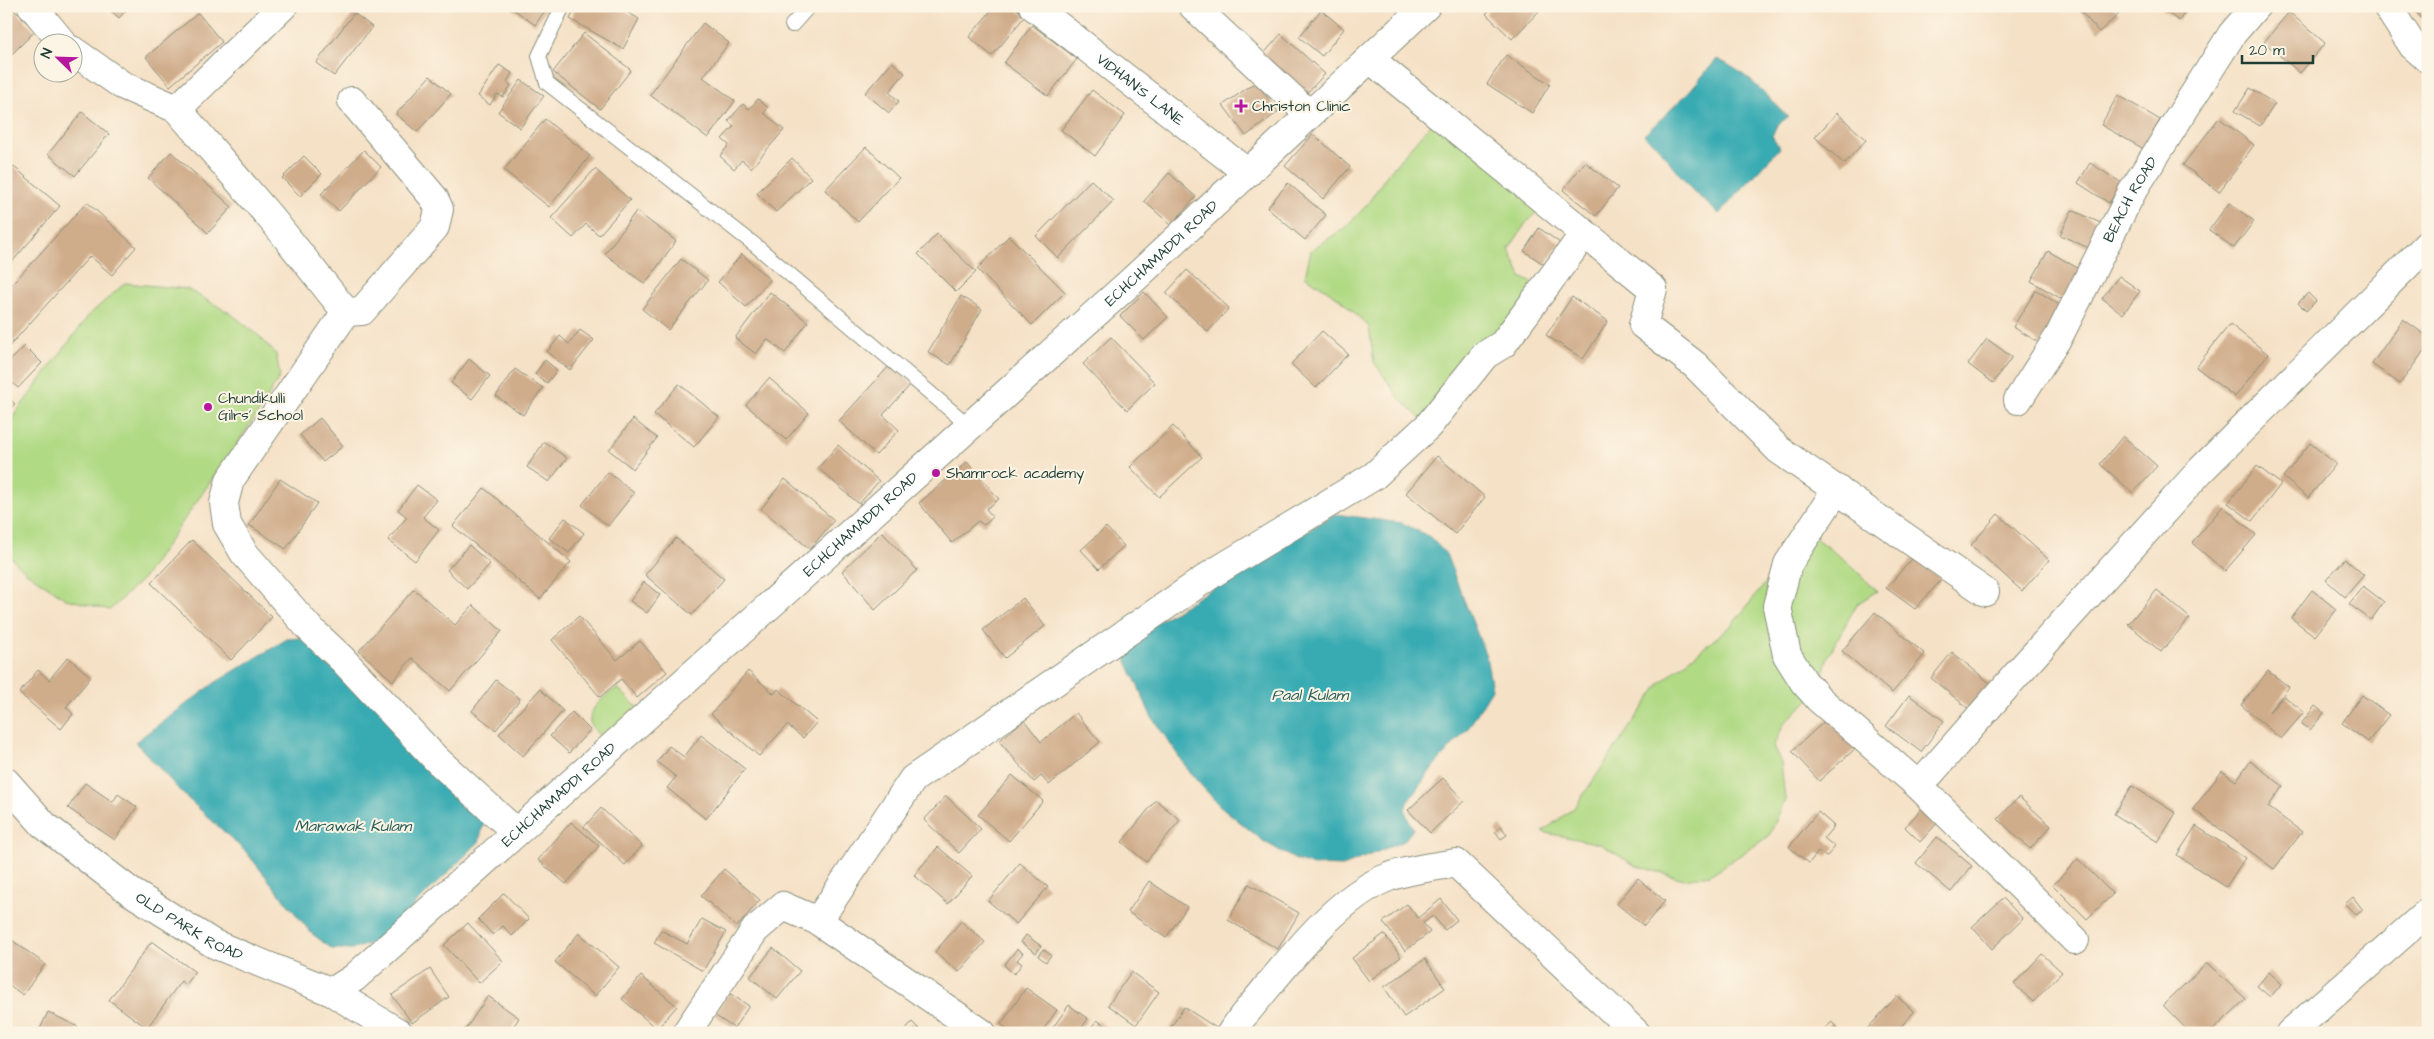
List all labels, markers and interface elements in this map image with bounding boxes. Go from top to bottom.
north arrow [32,32,82,82]
scale bar [2242,32,2313,64]
text: 20 m [2249,40,2285,61]
text: N [36,45,58,61]
street label: VIDHAN'S LANE [1092,49,1188,131]
place label: Christon Clinic [1252,96,1351,117]
marker: Christon Clinic [1234,99,1248,113]
street label: BEACH ROAD [2098,153,2163,246]
street label: ECHCHAMADDI ROAD [1100,195,1223,311]
place label: Chundikulli Gilrs' School [218,388,303,426]
marker: Chundikulli Gilrs' School [202,401,214,413]
place label: Shamrock academy [946,463,1084,485]
street label: ECHCHAMADDI ROAD [799,467,923,582]
marker: Shamrock academy [930,467,942,479]
water label: Paal Kulam [1272,684,1350,706]
street label: ECHCHAMADDI ROAD [497,738,621,852]
water label: Marawak Kulam [295,815,413,837]
street label: OLD PARK ROAD [131,887,246,966]

